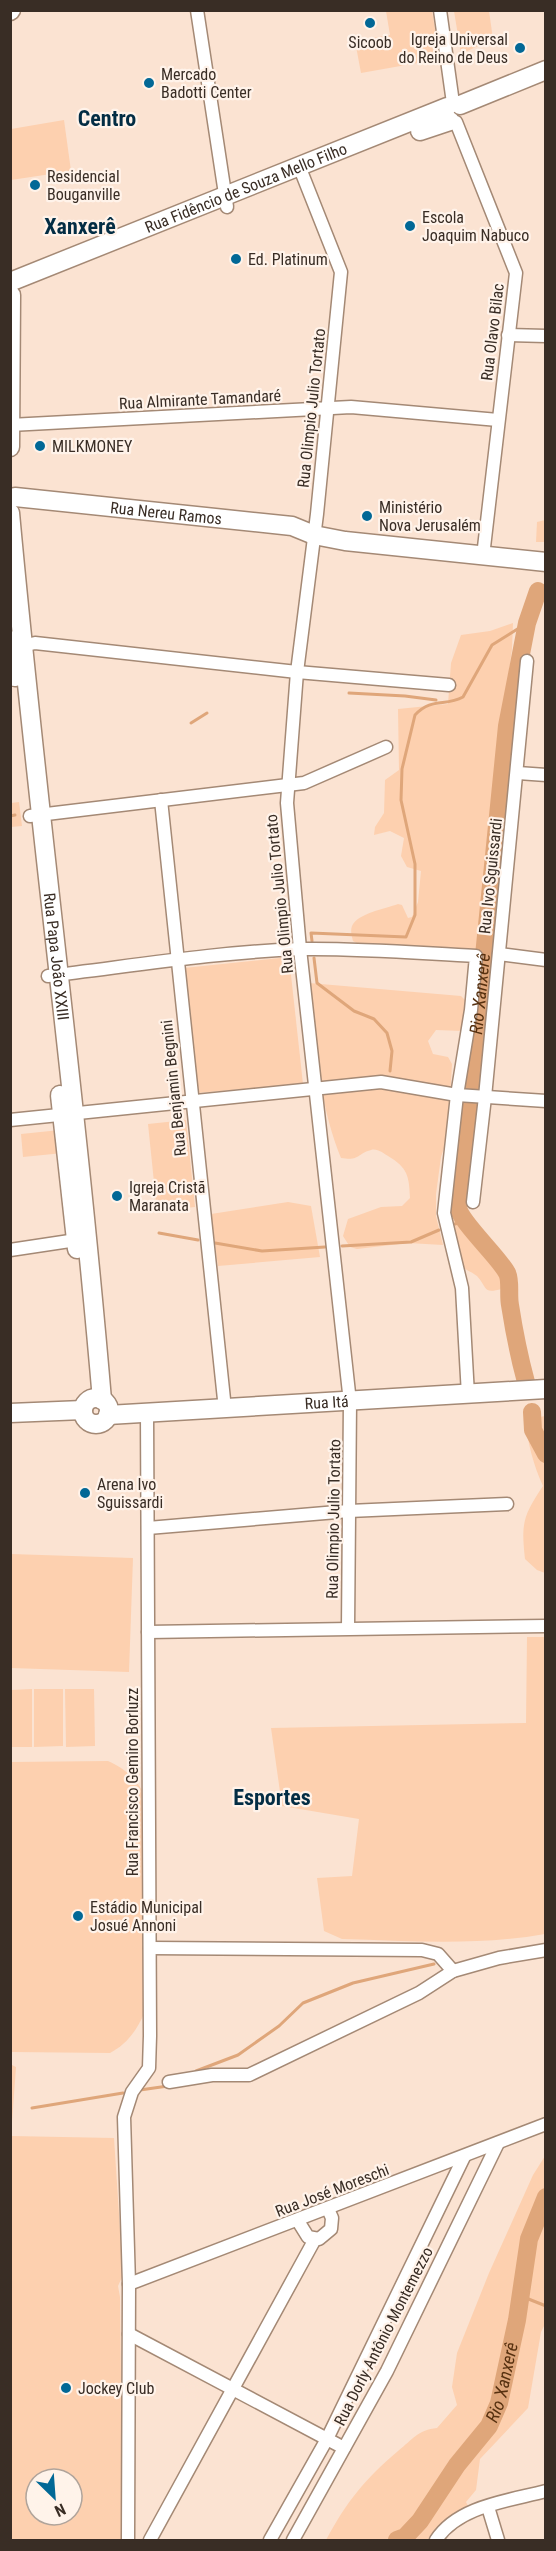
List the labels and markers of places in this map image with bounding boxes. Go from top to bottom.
marker: Sicoob [363,16,377,30]
place label: Igreja Universal do Reino de Deus [398,30,508,67]
place label: Sicoob [348,33,392,52]
marker: Igreja Universal do Reino de Deus [513,41,527,55]
place label: Mercado Badotti Center [161,65,252,102]
marker: Mercado Badotti Center [142,76,156,90]
place label: Residencial Bouganville [47,167,120,204]
marker: Residencial Bouganville [28,178,42,192]
place label: Escola Joaquim Nabuco [422,208,529,245]
marker: Escola Joaquim Nabuco [403,219,417,233]
place label: Ed. Platinum [248,250,328,269]
marker: Ed. Platinum [229,252,243,266]
place label: MILKMONEY [52,437,133,456]
marker: MILKMONEY [33,439,47,453]
place label: Ministério Nova Jerusalém [379,498,481,535]
marker: Ministério Nova Jerusalém [360,509,374,523]
place label: Igreja Cristã Maranata [129,1178,205,1215]
marker: Igreja Cristã Maranata [110,1189,124,1203]
place label: Arena Ivo Sguissardi [97,1475,163,1512]
marker: Arena Ivo Sguissardi [78,1486,92,1500]
place label: Estádio Municipal Josué Annoni [90,1898,203,1935]
marker: Estádio Municipal Josué Annoni [71,1909,85,1923]
place label: Jockey Club [78,2379,154,2398]
marker: Jockey Club [59,2381,73,2395]

